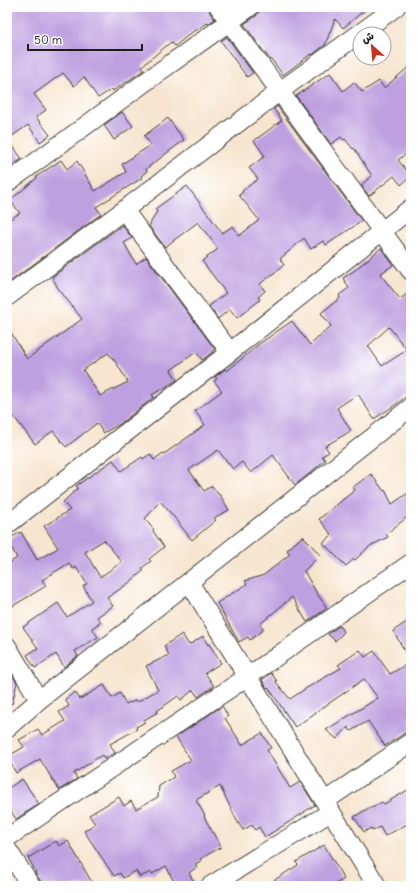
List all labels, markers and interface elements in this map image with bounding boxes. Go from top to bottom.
scale bar [28,26,142,52]
north arrow [352,26,392,66]
text: ش [359,28,376,46]
text: 50 m [34,32,63,47]

